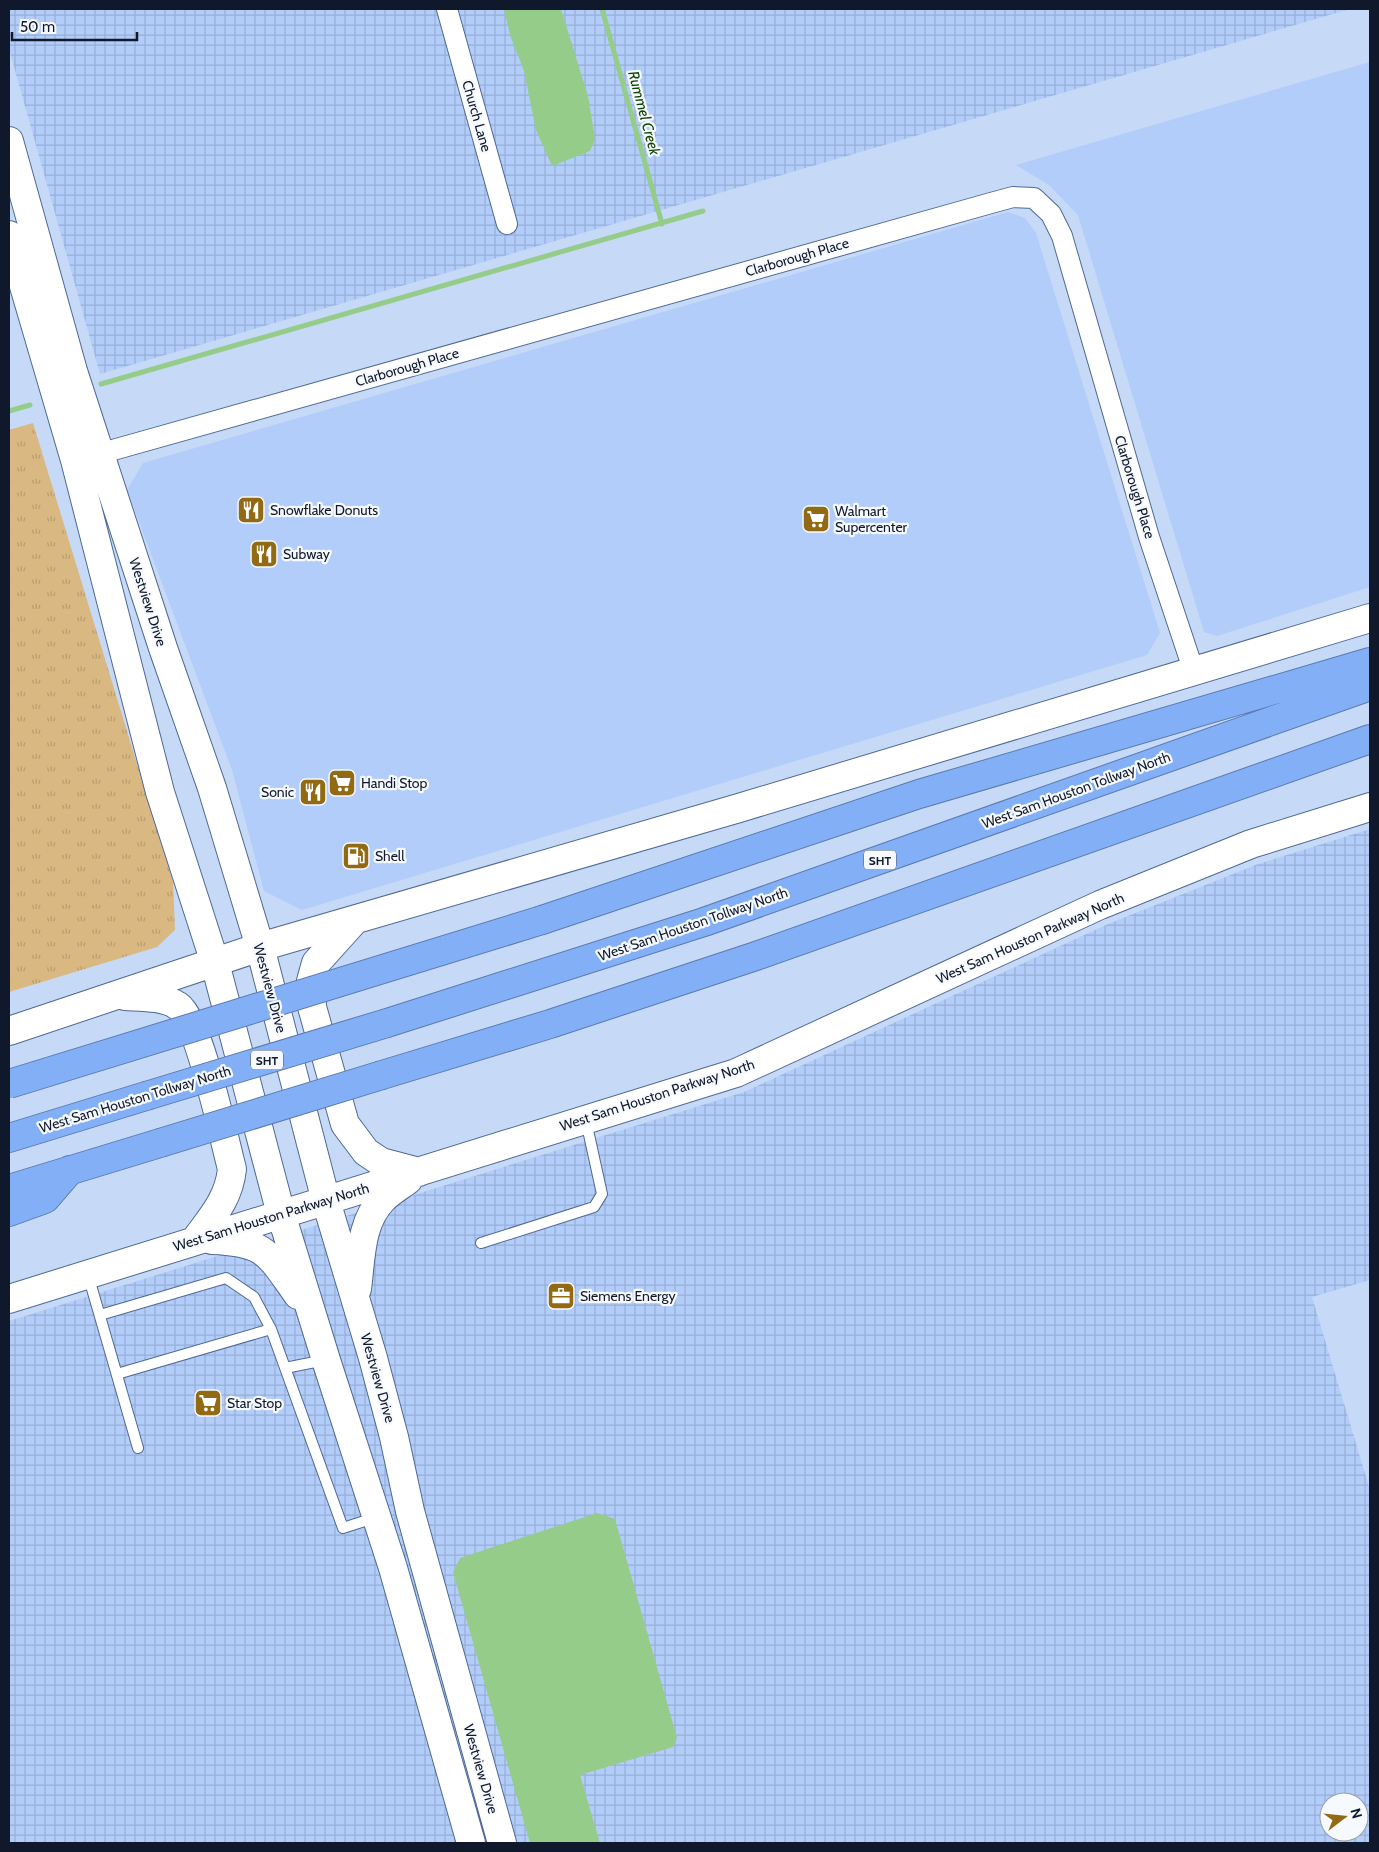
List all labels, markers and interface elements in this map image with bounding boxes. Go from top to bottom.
scale bar [12,10,138,42]
text: 50 m [20,18,55,36]
water label: Rummel Creek [624,69,664,158]
street label: Church Lane [458,78,496,154]
street label: Clarborough Place [743,234,851,280]
street label: Clarborough Place [353,344,461,390]
street label: Clarborough Place [1111,433,1159,541]
restaurant icon: Snowflake Donuts [236,495,266,525]
place label: Snowflake Donuts [270,501,378,519]
place label: Walmart Supercenter [835,502,908,536]
supermarket icon: Walmart Supercenter [801,504,831,534]
restaurant icon: Subway [249,539,279,569]
place label: Subway [283,545,330,563]
street label: Westview Drive [125,555,171,649]
street label: West Sam Houston Tollway North [979,747,1173,833]
supermarket icon: Handi Stop [327,768,357,798]
place label: Handi Stop [361,774,428,792]
restaurant icon: Sonic [298,777,328,807]
place label: Sonic [261,783,294,801]
fuel station icon: Shell [341,841,371,871]
place label: Shell [375,847,405,865]
road number: SHT [864,850,896,870]
street label: West Sam Houston Tollway North [596,883,790,965]
street label: West Sam Houston Parkway North [933,888,1127,988]
street label: Westview Drive [249,941,291,1035]
road number: SHT [251,1050,283,1070]
street label: West Sam Houston Parkway North [557,1055,757,1135]
street label: West Sam Houston Tollway North [37,1061,233,1137]
street label: West Sam Houston Parkway North [171,1179,371,1255]
office icon: Siemens Energy [546,1281,576,1311]
place label: Siemens Energy [580,1287,675,1305]
street label: Westview Drive [357,1331,399,1425]
supermarket icon: Star Stop [193,1388,223,1418]
place label: Star Stop [227,1394,282,1412]
street label: Westview Drive [460,1722,502,1816]
north arrow [1319,1792,1369,1842]
text: N [1346,1806,1367,1821]

